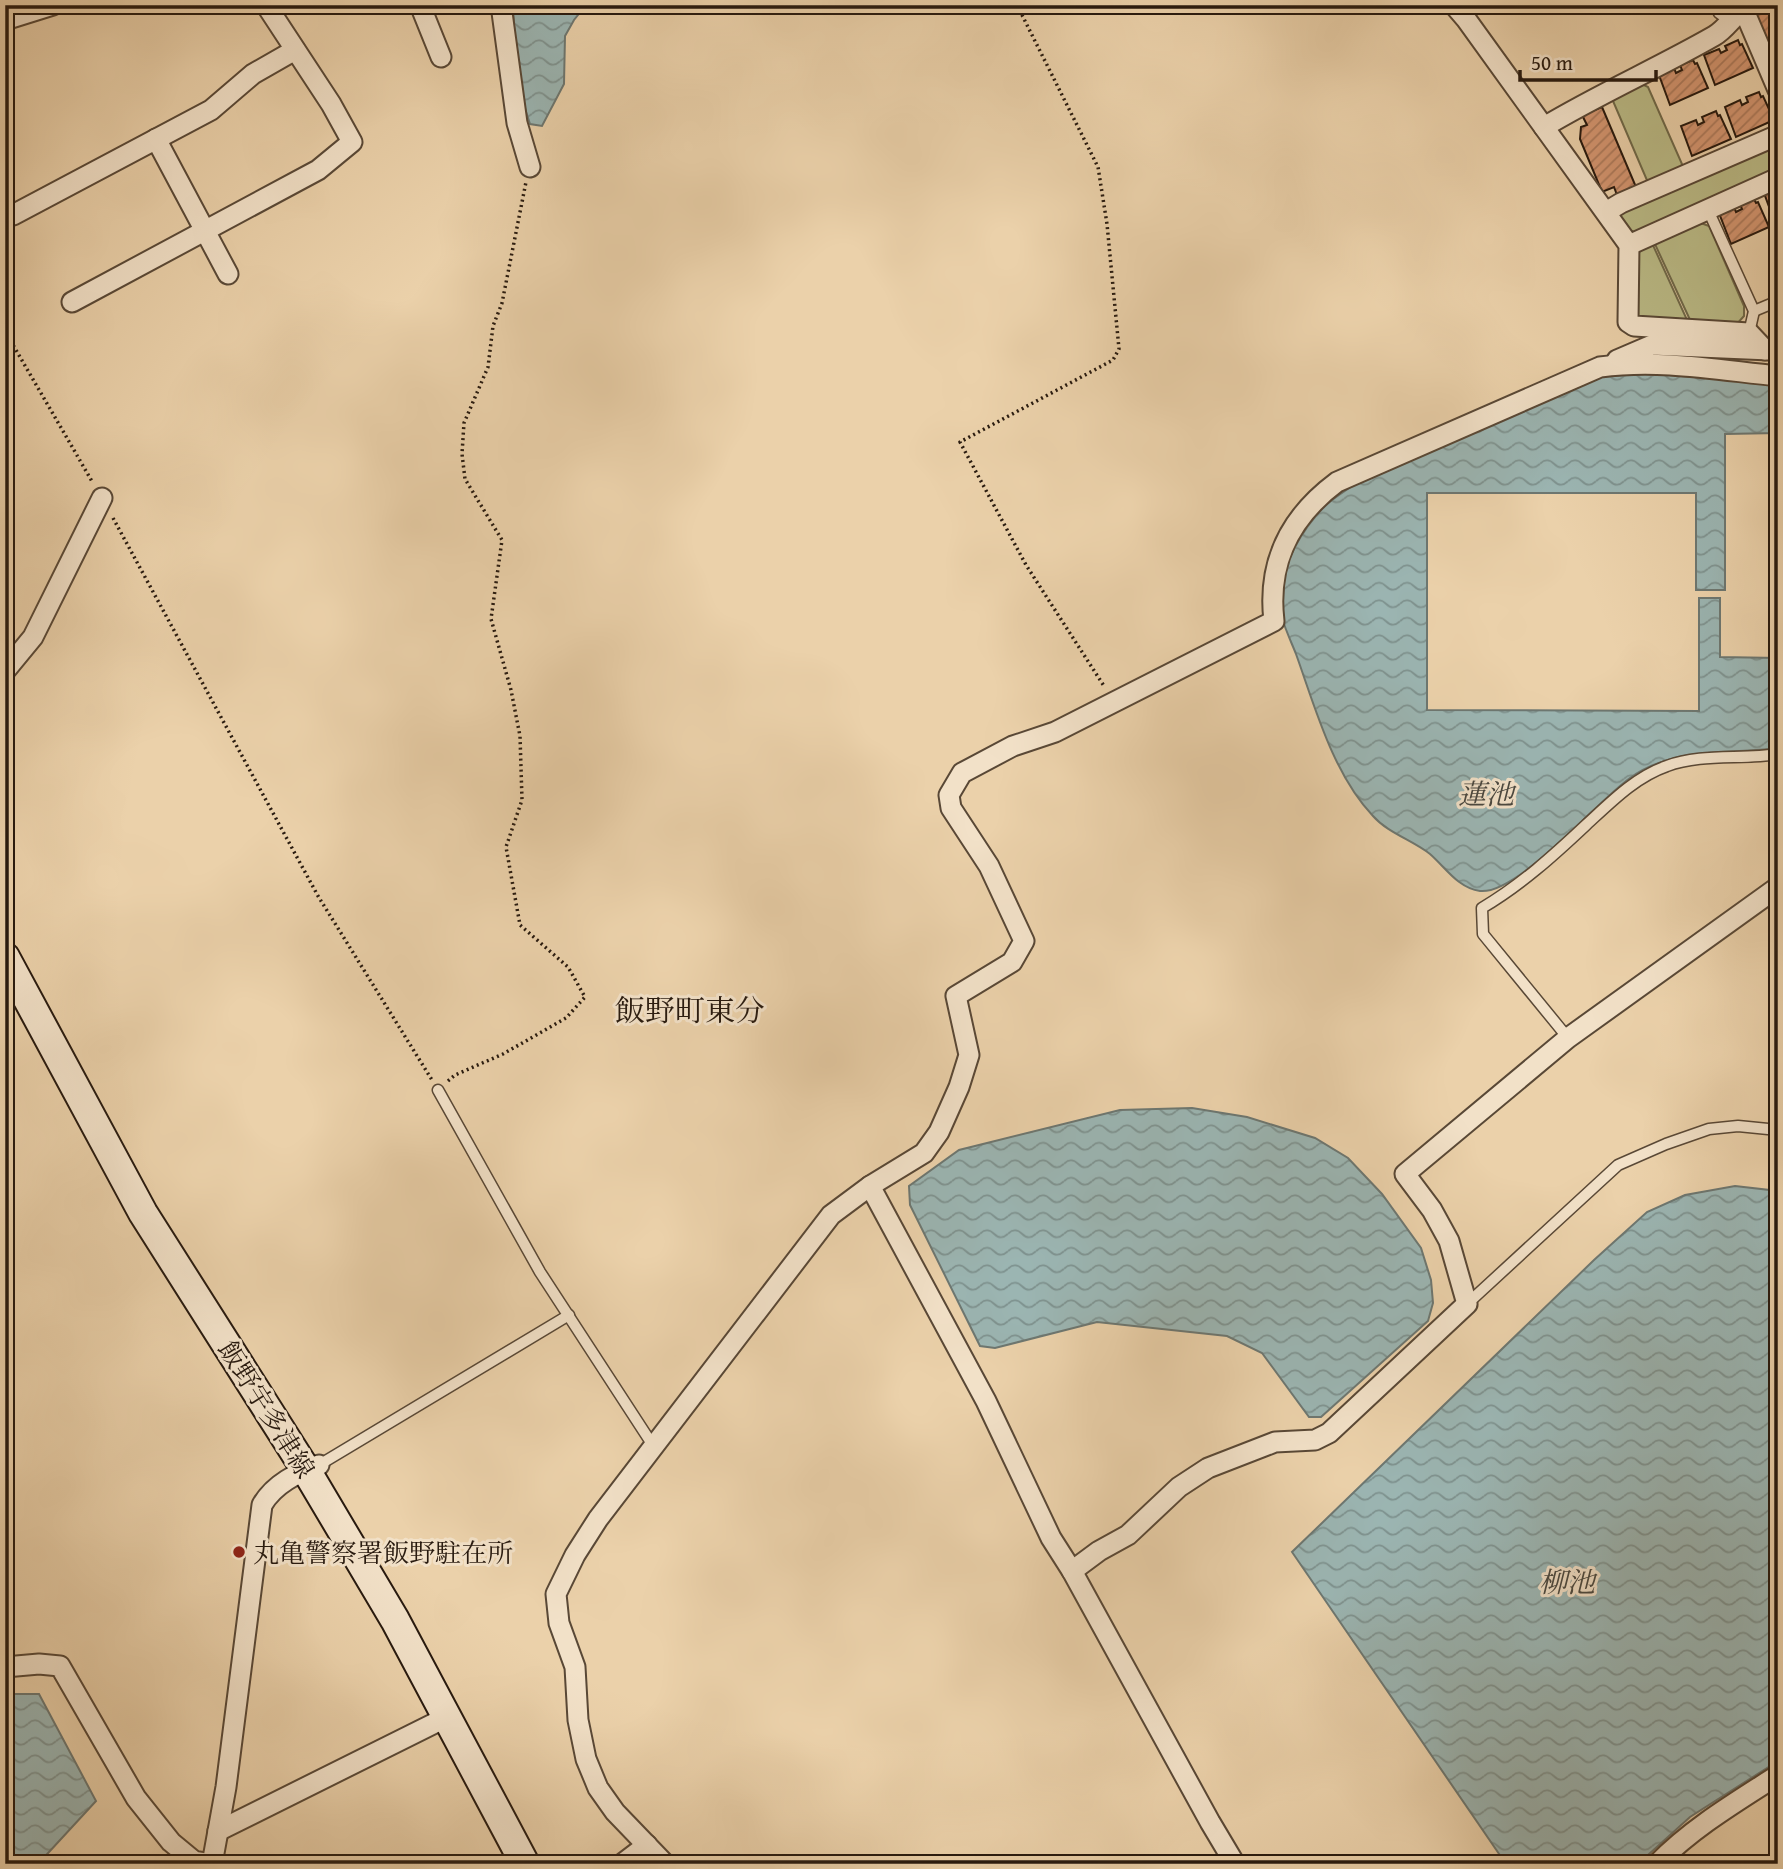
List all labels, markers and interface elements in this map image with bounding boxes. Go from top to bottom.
scale bar [1520,38,1657,82]
text: 50 m [1531,47,1573,78]
water label: 蓮池 [1458,773,1517,814]
district label: 飯野町東分 [615,988,765,1032]
street label: 飯野宇多津線 [209,1333,325,1485]
place label: 丸亀警察署飯野駐在所 [253,1533,513,1572]
marker: 丸亀警察署飯野駐在所 [231,1544,247,1560]
water label: 柳池 [1539,1561,1598,1602]

